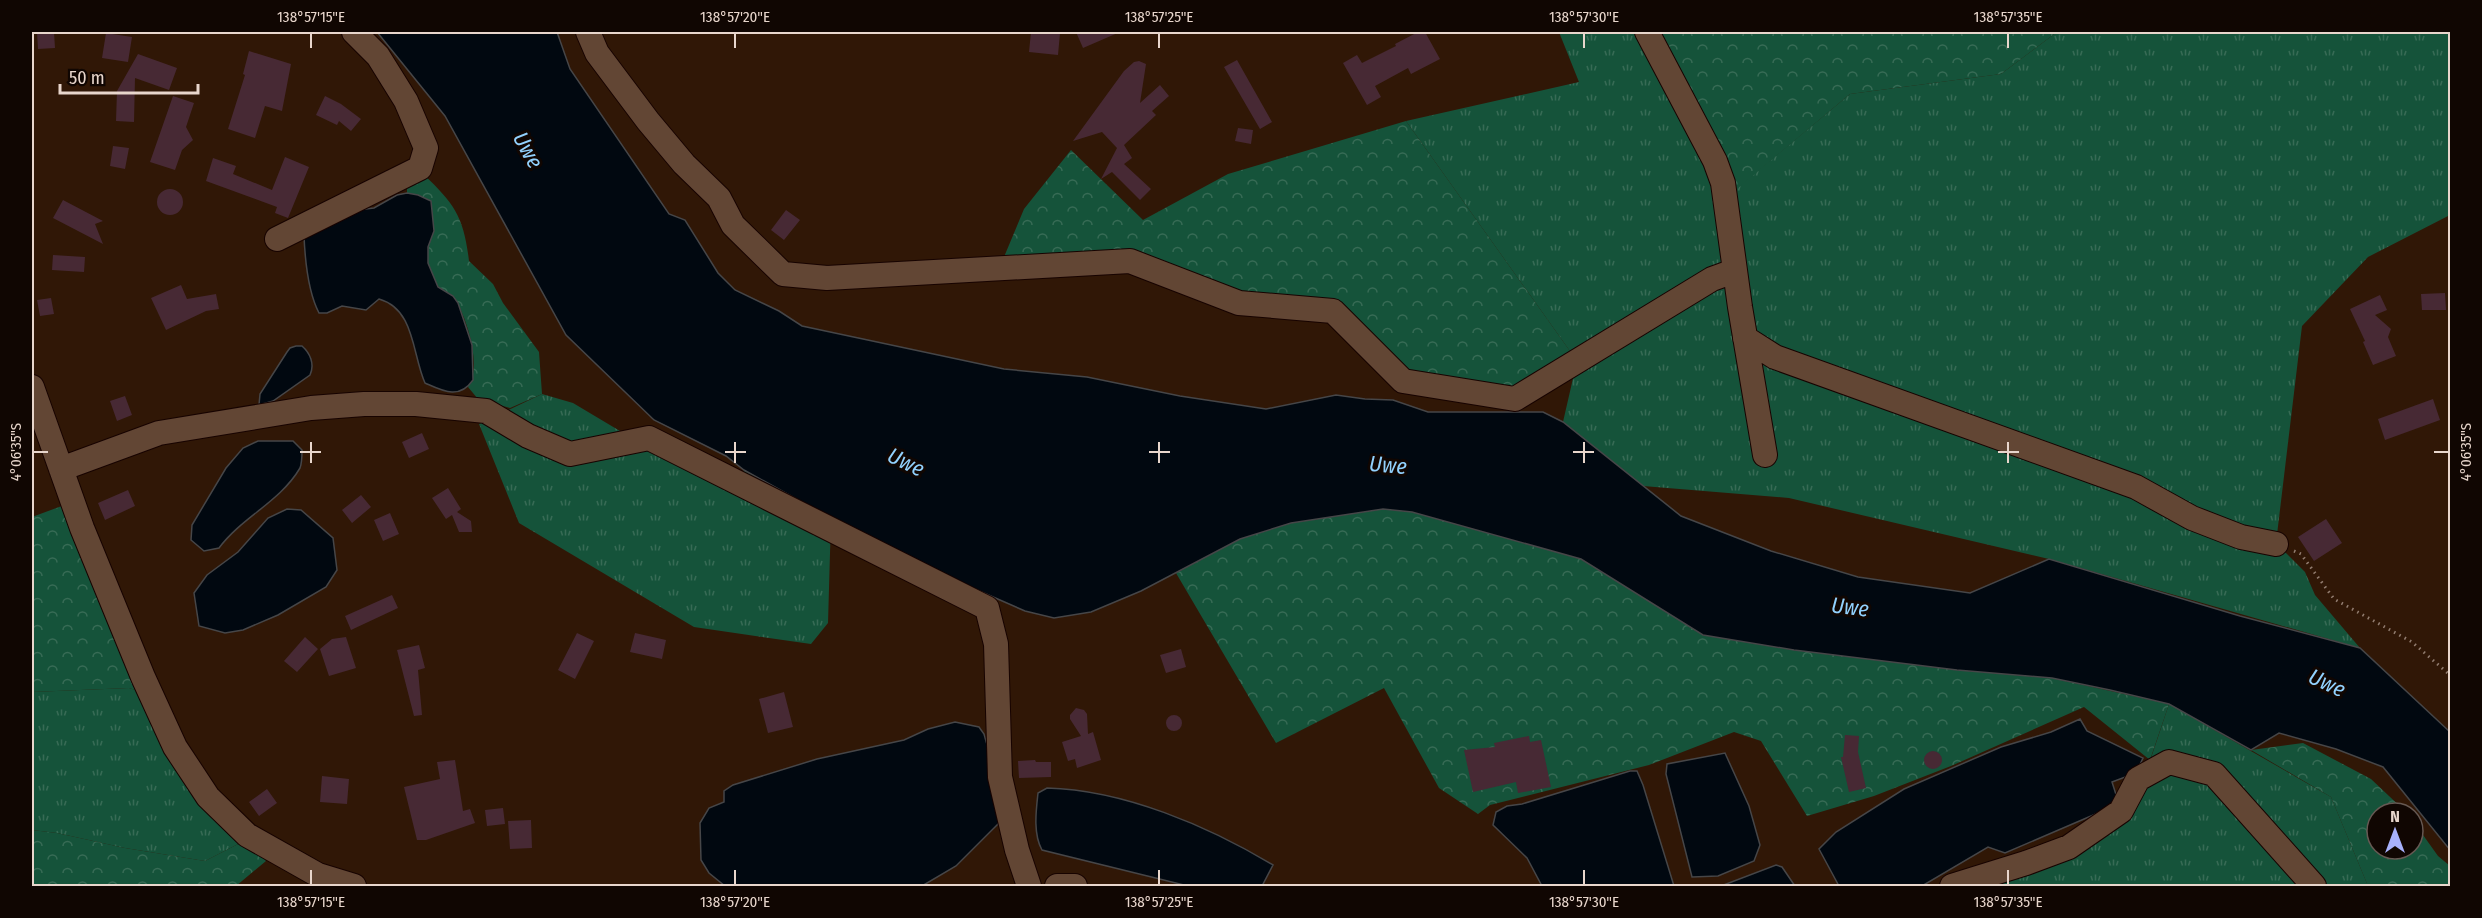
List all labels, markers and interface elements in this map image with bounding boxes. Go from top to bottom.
text: 138°57'15"E [277,8,345,26]
text: 138°57'20"E [700,8,770,26]
text: 138°57'25"E [1125,8,1193,26]
text: 138°57'30"E [1549,8,1619,26]
text: 138°57'35"E [1974,8,2042,26]
scale bar [60,57,198,95]
text: 50 m [69,67,105,89]
water label: Uwe [507,127,549,173]
text: 4°06'35"S [7,423,25,481]
text: 4°06'35"S [2457,423,2475,481]
water label: Uwe [883,442,929,482]
water label: Uwe [1368,450,1408,480]
water label: Uwe [1830,591,1870,623]
water label: Uwe [2304,663,2350,703]
north arrow [2365,801,2425,861]
text: N [2390,807,2400,826]
text: 138°57'15"E [277,893,345,911]
text: 138°57'20"E [700,893,770,911]
text: 138°57'25"E [1125,893,1193,911]
text: 138°57'30"E [1549,893,1619,911]
text: 138°57'35"E [1974,893,2042,911]

